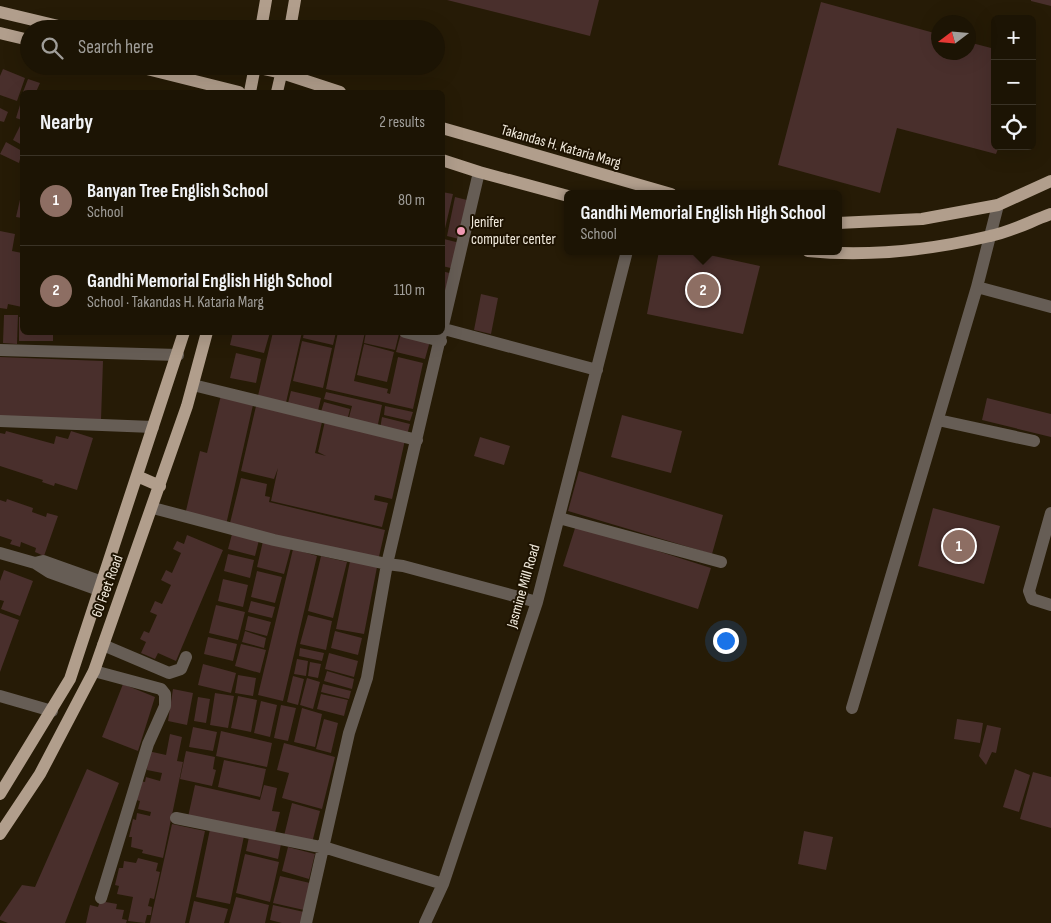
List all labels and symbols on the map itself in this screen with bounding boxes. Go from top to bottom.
north arrow [931,15,976,60]
street label: Takandas H. Kataria Marg [499,120,623,173]
place label: Jenifer computer center [470,213,556,249]
marker: Jenifer computer center [455,225,467,237]
pin: 2 [687,271,719,309]
pin: 1 [943,527,975,565]
street label: Jasmine Mill Road [502,542,544,631]
street label: 60 Feet Road [87,552,128,620]
your location [713,628,739,654]

